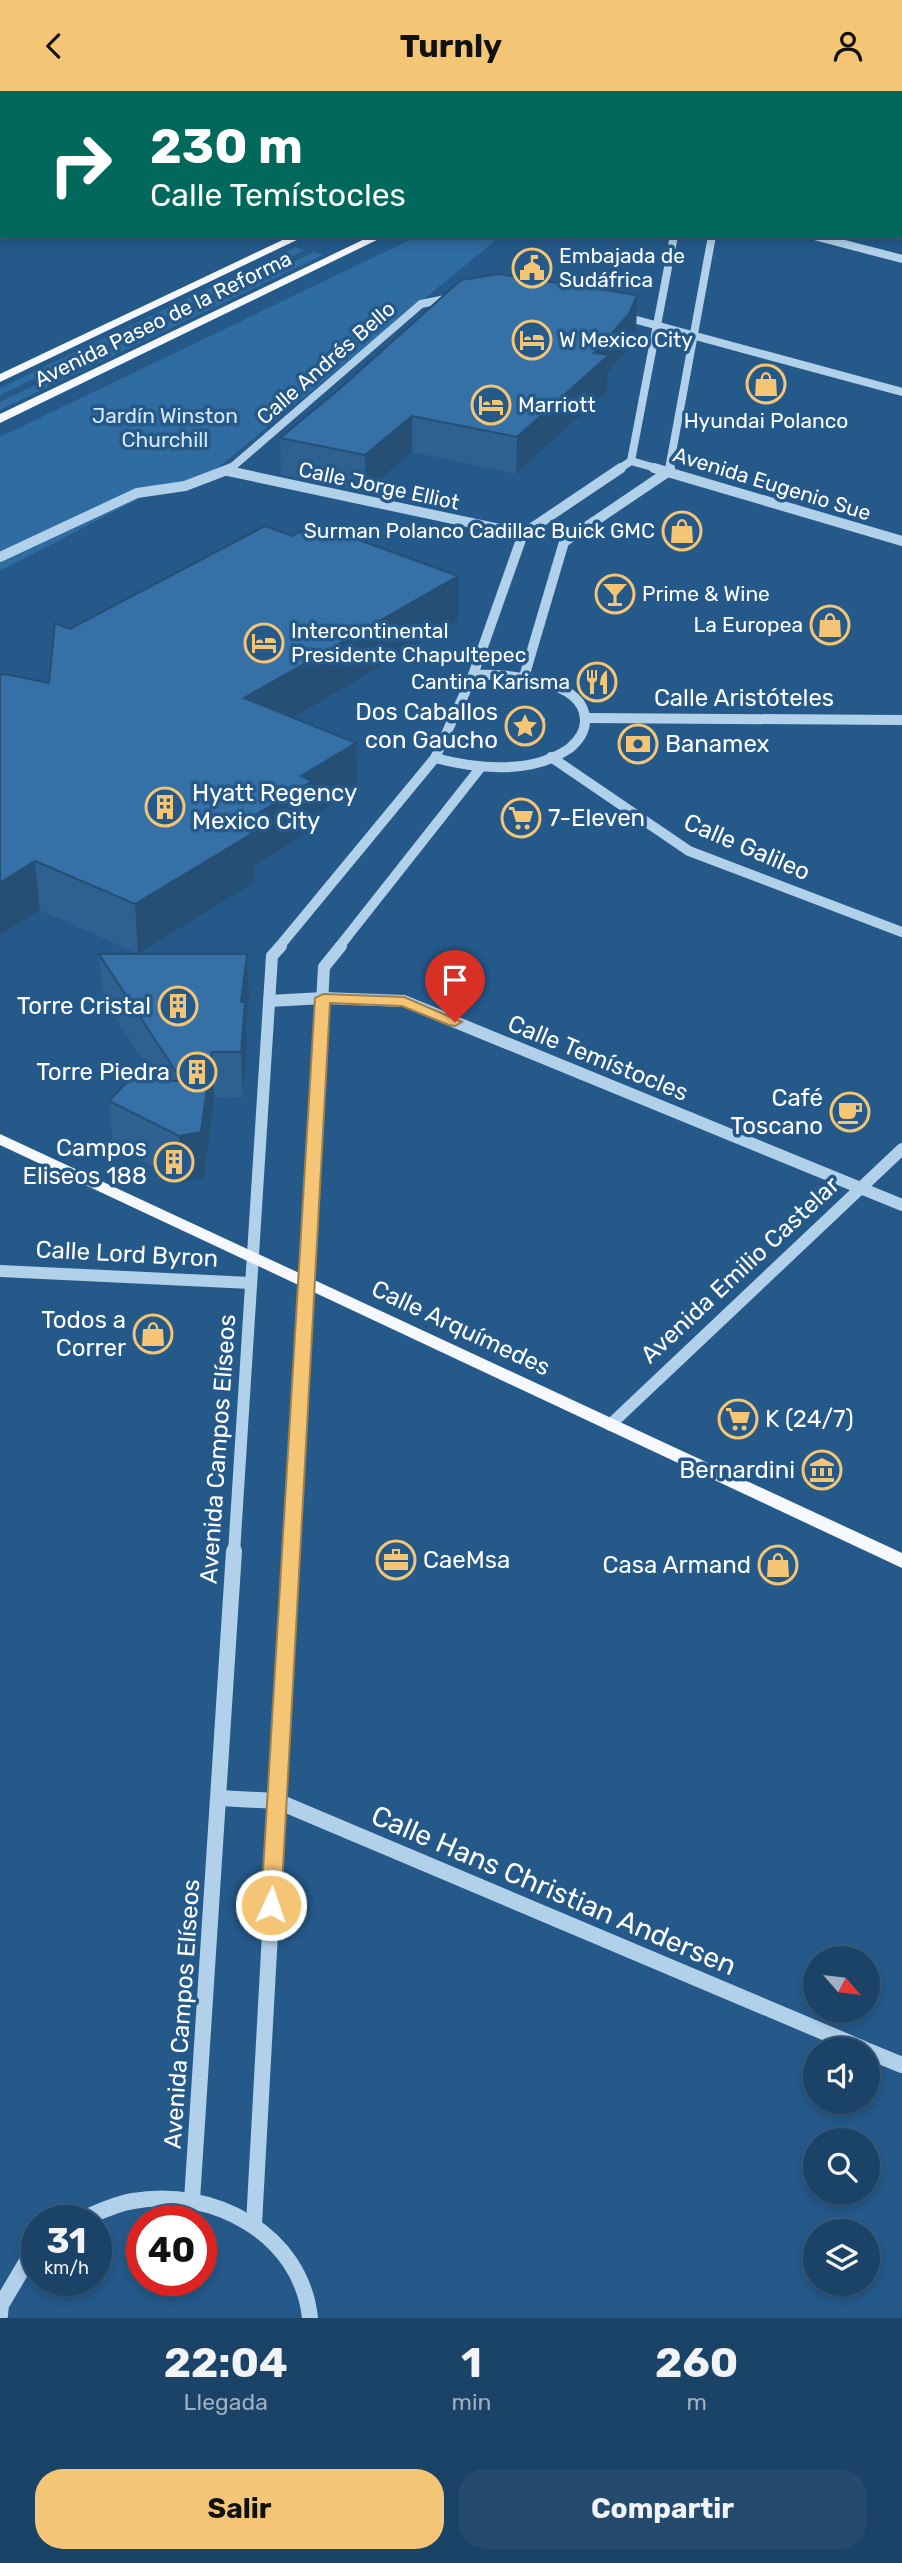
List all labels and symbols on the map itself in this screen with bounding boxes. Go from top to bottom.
place label: Embajada de Sudáfrica [559,243,685,292]
street label: Avenida Paseo de la Reforma [30,245,295,392]
public building icon: Embajada de Sudáfrica [511,247,553,289]
street label: Calle Andrés Bello [251,296,400,429]
hotel icon: W Mexico City [511,319,553,361]
place label: W Mexico City [559,327,693,352]
shop icon: Hyundai Polanco [745,363,787,405]
hotel icon: Marriott [470,384,512,426]
place label: Marriott [518,392,596,417]
park label: Jardín Winston Churchill [92,403,238,452]
place label: Hyundai Polanco [684,408,848,433]
street label: Avenida Eugenio Sue [670,442,874,526]
street label: Calle Jorge Elliot [297,456,462,515]
shop icon: Surman Polanco Cadillac Buick GMC [661,510,703,552]
place label: Surman Polanco Cadillac Buick GMC [304,518,655,543]
bar icon: Prime & Wine [594,573,636,615]
place label: Prime & Wine [642,581,770,606]
shop icon: La Europea [809,604,851,646]
place label: La Europea [693,612,803,637]
place label: Intercontinental Presidente Chapultepec [291,618,526,667]
hotel icon: Intercontinental Presidente Chapultepec [243,622,285,664]
restaurant icon: Cantina Karisma [576,661,618,703]
place label: Cantina Karisma [411,669,570,694]
street label: Calle Aristóteles [654,684,834,712]
place label: Dos Caballos con Gaucho [355,698,498,754]
place icon: Dos Caballos con Gaucho [504,705,546,747]
bank icon: Banamex [617,723,659,765]
place label: Banamex [665,730,770,758]
place label: Hyatt Regency Mexico City [192,779,357,835]
building icon: Hyatt Regency Mexico City [144,786,186,828]
supermarket icon: 7-Eleven [500,797,542,839]
place label: 7-Eleven [548,804,645,832]
street label: Calle Galileo [680,808,814,886]
pin [425,950,485,1022]
building icon: Torre Cristal [157,985,199,1027]
place label: Torre Cristal [17,992,151,1020]
street label: Calle Temístocles [504,1009,692,1107]
building icon: Torre Piedra [176,1051,218,1093]
place label: Torre Piedra [36,1058,170,1086]
place label: Café Toscano [731,1084,823,1140]
cafe icon: Café Toscano [829,1091,871,1133]
place label: Campos Eliseos 188 [22,1134,147,1190]
building icon: Campos Eliseos 188 [153,1141,195,1183]
street label: Avenida Emilio Castelar [635,1171,845,1369]
street label: Calle Lord Byron [35,1235,219,1273]
street label: Calle Arquímedes [367,1274,555,1382]
place label: Todos a Correr [41,1306,126,1362]
shop icon: Todos a Correr [132,1313,174,1355]
street label: Avenida Campos Elíseos [195,1313,241,1585]
supermarket icon: K (24/7) [717,1398,759,1440]
place label: K (24/7) [765,1405,854,1433]
museum icon: Bernardini [801,1449,843,1491]
place label: Bernardini [679,1456,795,1484]
office icon: CaeMsa [375,1539,417,1581]
shop icon: Casa Armand [757,1544,799,1586]
place label: CaeMsa [423,1546,510,1574]
place label: Casa Armand [602,1551,751,1579]
street label: Calle Hans Christian Andersen [366,1798,741,1982]
position arrow [234,1868,308,1942]
street label: Avenida Campos Elíseos [159,1878,205,2150]
north arrow [803,1946,880,2023]
speed limit sign: 40 [126,2205,217,2296]

